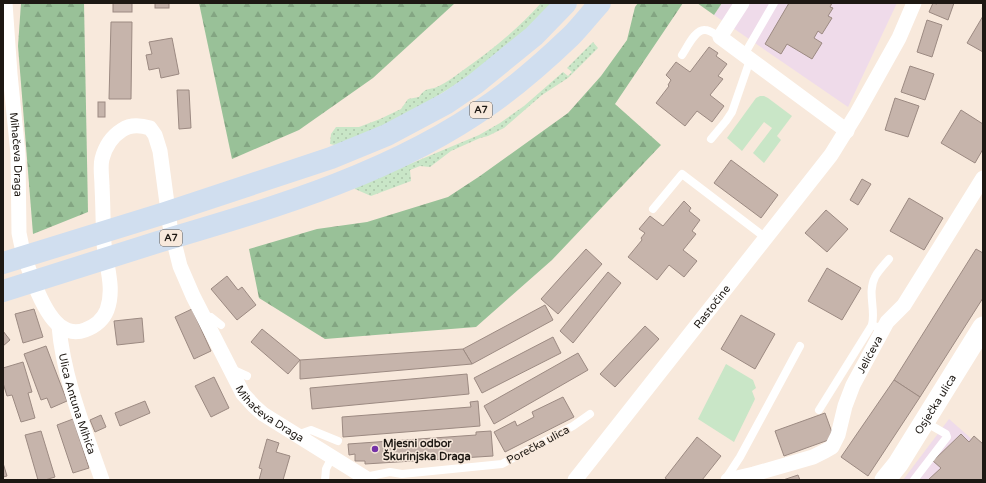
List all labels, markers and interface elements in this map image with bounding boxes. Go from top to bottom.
road number: A7 [470,102,492,118]
street label: Mihačeva Draga [7,112,25,197]
road number: A7 [160,230,182,246]
street label: Rastočine [691,282,733,331]
street label: Jelićeva [854,333,885,376]
street label: Ulica Antuna Mihića [56,352,99,456]
street label: Osječka ulica [912,372,959,437]
street label: Mihačeva Draga [233,383,307,445]
street label: Porečka ulica [504,423,572,467]
place label: Mjesni odbor Škurinjska Draga [383,437,471,464]
marker: Mjesni odbor Škurinjska Draga [370,444,380,454]

